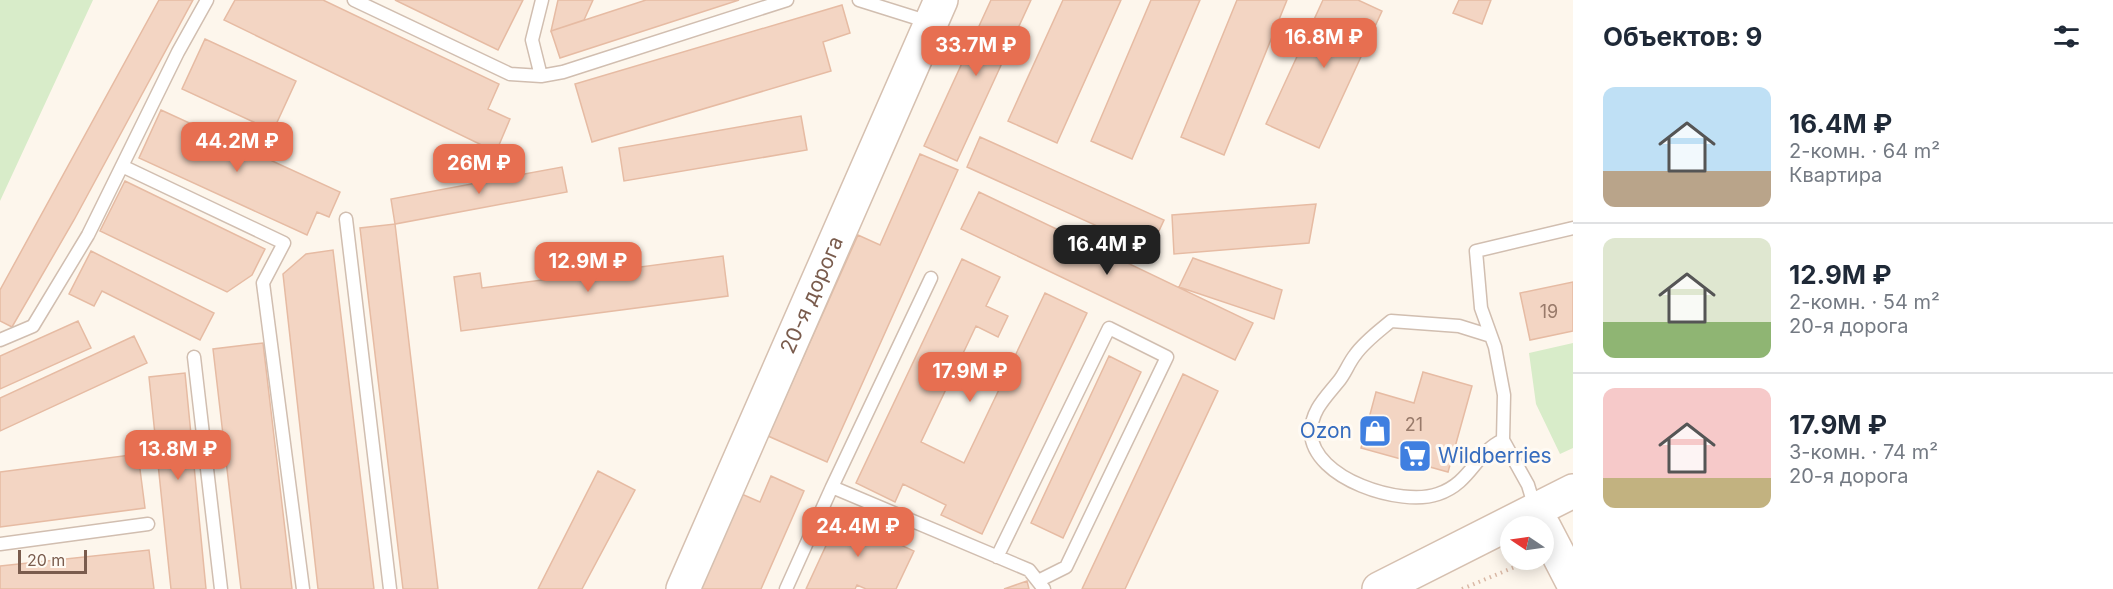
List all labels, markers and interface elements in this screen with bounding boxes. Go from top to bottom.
pin: 16.8M ₽ [1269,18,1379,69]
icon: filters [2050,20,2083,53]
text: Объектов: 9 [1603,21,1762,52]
text: 16.8M ₽ [1285,25,1363,49]
pin: 33.7M ₽ [921,26,1031,77]
text: 33.7M ₽ [935,33,1017,57]
text: 16.4M ₽ [1789,108,1892,139]
icon: home [1651,111,1723,183]
pin: 44.2M ₽ [182,122,292,173]
text: 44.2M ₽ [195,129,279,153]
text: 2-комн. · 64 m² [1789,139,1940,163]
pin: 26M ₽ [437,144,521,195]
text: 26M ₽ [447,151,511,175]
text: Квартира [1789,163,1882,187]
pin: 16.4M ₽ [1052,225,1162,276]
street label: 20-я дорога [775,232,848,357]
text: 16.4M ₽ [1067,232,1147,256]
pin: 12.9M ₽ [533,242,643,293]
text: 12.9M ₽ [549,249,627,273]
text: 12.9M ₽ [1789,259,1892,290]
icon: home [1651,262,1723,334]
text: 2-комн. · 54 m² [1789,290,1940,314]
house number: 19 [1540,301,1558,322]
text: 20-я дорога [1789,314,1908,338]
pin: 17.9M ₽ [915,352,1025,403]
text: 17.9M ₽ [932,359,1008,383]
text: 17.9M ₽ [1789,409,1887,440]
icon: home [1651,412,1723,484]
shop icon: Ozon [1357,413,1393,449]
house number: 21 [1405,414,1423,435]
place label: Ozon [1300,418,1352,443]
pin: 13.8M ₽ [123,430,233,481]
text: 13.8M ₽ [139,437,217,461]
supermarket icon: Wildberries [1397,438,1433,474]
text: 3-комн. · 74 m² [1789,440,1938,464]
place label: Wildberries [1438,443,1552,468]
text: 20-я дорога [1789,464,1908,488]
pin: 24.4M ₽ [803,507,913,558]
text: 24.4M ₽ [816,514,900,538]
north arrow [1500,516,1554,570]
map controls [1500,516,1554,570]
scale bar [18,547,87,574]
text: 20 m [27,550,65,570]

